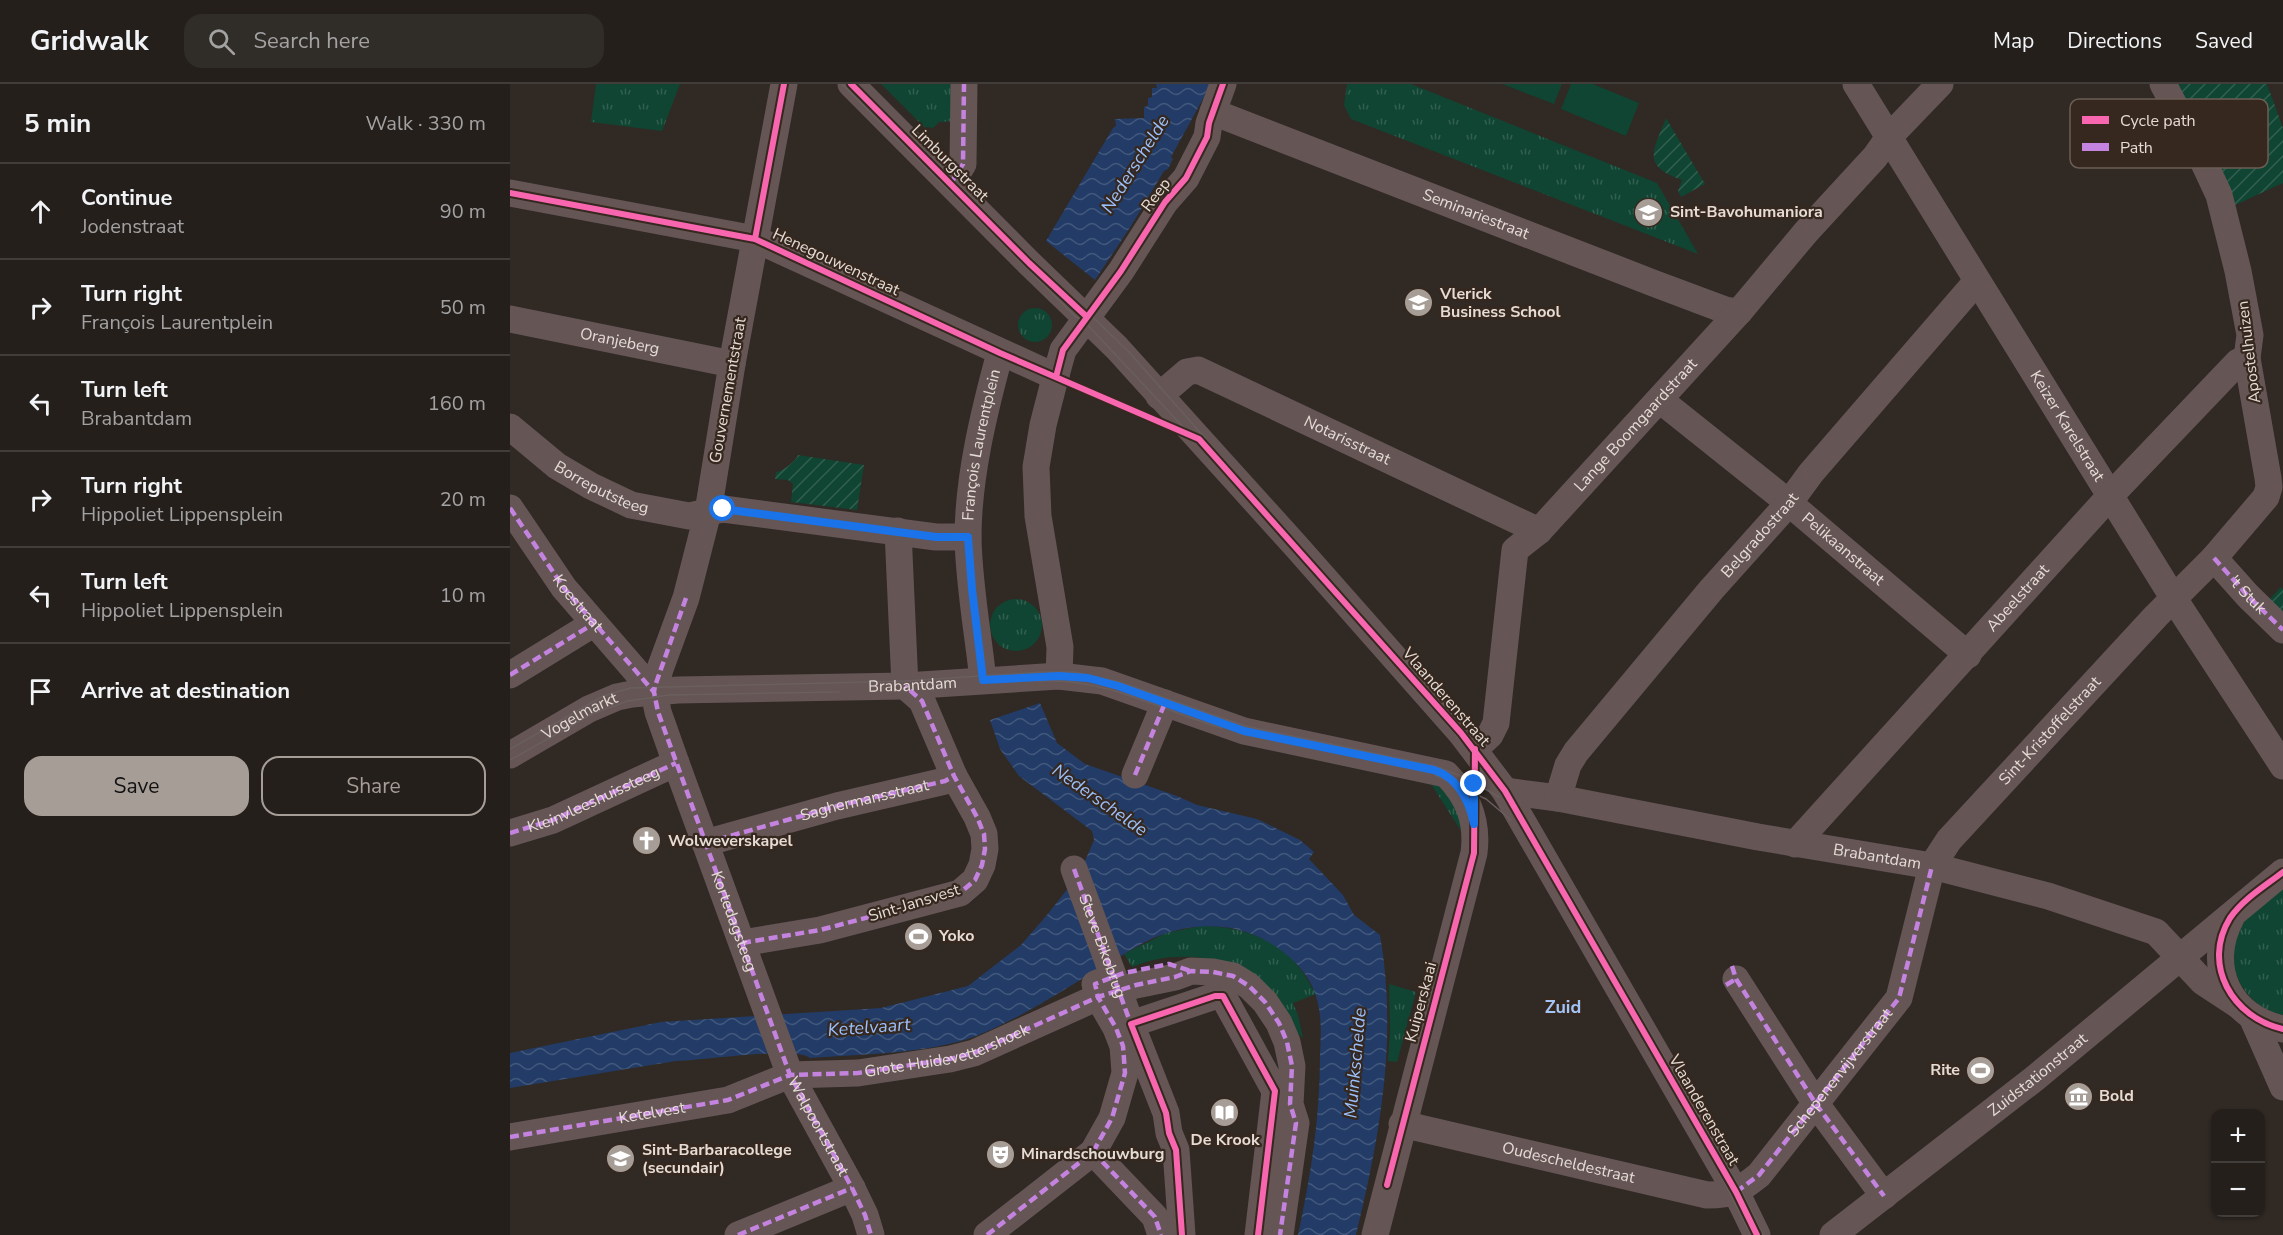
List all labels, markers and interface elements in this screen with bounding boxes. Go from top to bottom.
search box [184,14,604,68]
text: Gridwalk [30,22,148,60]
icon: search [205,25,238,58]
text: Search here [253,26,370,56]
text: Map [1993,27,2034,55]
text: Directions [2067,27,2162,55]
text: Saved [2195,27,2253,55]
legend [2070,99,2268,168]
text: 5 min [24,106,91,141]
text: Walk · 330 m [366,110,486,137]
water label: Nederschelde [1095,110,1175,218]
text: Cycle path [2120,110,2196,132]
street label: Limburgstraat [907,120,994,207]
text: Path [2120,137,2153,159]
street label: Reep [1136,174,1176,216]
text: Continue [81,183,172,213]
street label: Seminariestraat [1419,183,1533,245]
icon: ahead [24,195,57,228]
school or university icon: Sint-Bavohumaniora [1633,196,1665,228]
text: 90 m [440,198,486,225]
place label: Sint-Bavohumaniora [1670,201,1823,223]
text: Jodenstraat [81,213,184,240]
street label: Henegouwenstraat [769,223,903,301]
text: Turn right [81,279,182,309]
place label: Vlerick Business School [1439,283,1561,323]
school or university icon: Vlerick Business School [1403,287,1435,319]
icon: right [24,291,57,324]
text: 50 m [440,294,486,321]
street label: Apostelhuizen [2232,300,2266,404]
text: François Laurentplein [81,309,273,336]
street label: Gouvernementstraat [704,315,752,465]
street label: Oranjeberg [578,322,661,360]
street label: Lange Boomgaardstraat [1569,353,1703,497]
street label: Keizer Karelstraat [2025,366,2110,486]
street label: François Laurentplein [957,367,1006,521]
text: Turn left [81,375,168,405]
icon: left [24,387,57,420]
text: 160 m [428,390,486,417]
text: Brabantdam [81,405,192,432]
street label: Notarisstraat [1300,411,1394,470]
street label: Borreputsteeg [550,456,650,519]
text: Turn right [81,471,182,501]
icon: right [24,483,57,516]
text: 20 m [440,486,486,513]
street label: Belgradostraat [1716,488,1804,583]
route start [709,495,735,521]
text: Hippoliet Lippensplein [81,501,283,528]
street label: Pelikaanstraat [1797,507,1889,591]
street label: Abeelstraat [1981,559,2054,636]
text: Turn left [81,567,168,597]
street label: Koestraat [547,570,608,637]
street label: 't Stuk [2224,571,2272,620]
icon: left [24,579,57,612]
text: 10 m [440,582,486,609]
text: Hippoliet Lippensplein [81,597,283,624]
street label: Vlaanderenstraat [1396,642,1495,751]
street label: Sint-Kristoffelstraat [1994,671,2106,790]
street label: Brabantdam [868,672,958,698]
icon: arrive [24,675,57,708]
text: Arrive at destination [81,676,290,706]
street label: Vogelmarkt [537,687,621,746]
button: Save [24,756,249,816]
button: Share [261,756,486,816]
water label: Nederschelde [1047,758,1153,842]
street label: Kleinvleeshuissteeg [525,761,663,838]
route end [1460,770,1486,796]
street label: Saghermansstraat [798,774,931,827]
church icon: Wolweverskapel [631,825,663,857]
place label: Wolweverskapel [668,830,793,852]
street label: Brabantdam [1831,839,1923,875]
street label: Kortedagsteeg [705,868,762,975]
street label: Sint-Jansvest [866,879,963,927]
street label: Steve Bikobrug [1073,891,1131,1001]
sports icon: Yoko [902,920,934,952]
place label: Yoko [938,925,974,947]
street label: Kuiperskaai [1400,959,1442,1045]
district label: Zuid [1545,995,1581,1019]
street label: Schepenenvijverstraat [1782,1003,1898,1142]
water label: Muinkschelde [1338,1006,1372,1119]
water label: Ketelvaart [827,1012,912,1042]
street label: Grote Huidevettershoek [863,1018,1034,1083]
street label: Zuidstationstraat [1984,1028,2092,1122]
street label: Vlaanderenstraat [1663,1050,1745,1170]
sports icon: Rite [1965,1054,1997,1086]
place label: Rite [1930,1059,1960,1081]
street label: Walpoortstraat [782,1073,854,1180]
museum icon: Bold [2062,1080,2094,1112]
place label: Bold [2099,1085,2134,1107]
street label: Ketelvest [617,1096,687,1129]
library icon: De Krook [1209,1096,1241,1128]
map controls [2211,1109,2265,1217]
button: + [2211,1109,2265,1163]
place label: De Krook [1191,1129,1260,1151]
street label: Oudescheldestraat [1500,1137,1638,1189]
theatre icon: Minardschouwburg [984,1138,1016,1170]
place label: Sint-Barbaracollege (secundair) [642,1139,792,1179]
school or university icon: Sint-Barbaracollege (secundair) [605,1143,637,1175]
place label: Minardschouwburg [1021,1143,1164,1165]
button: − [2211,1163,2265,1217]

